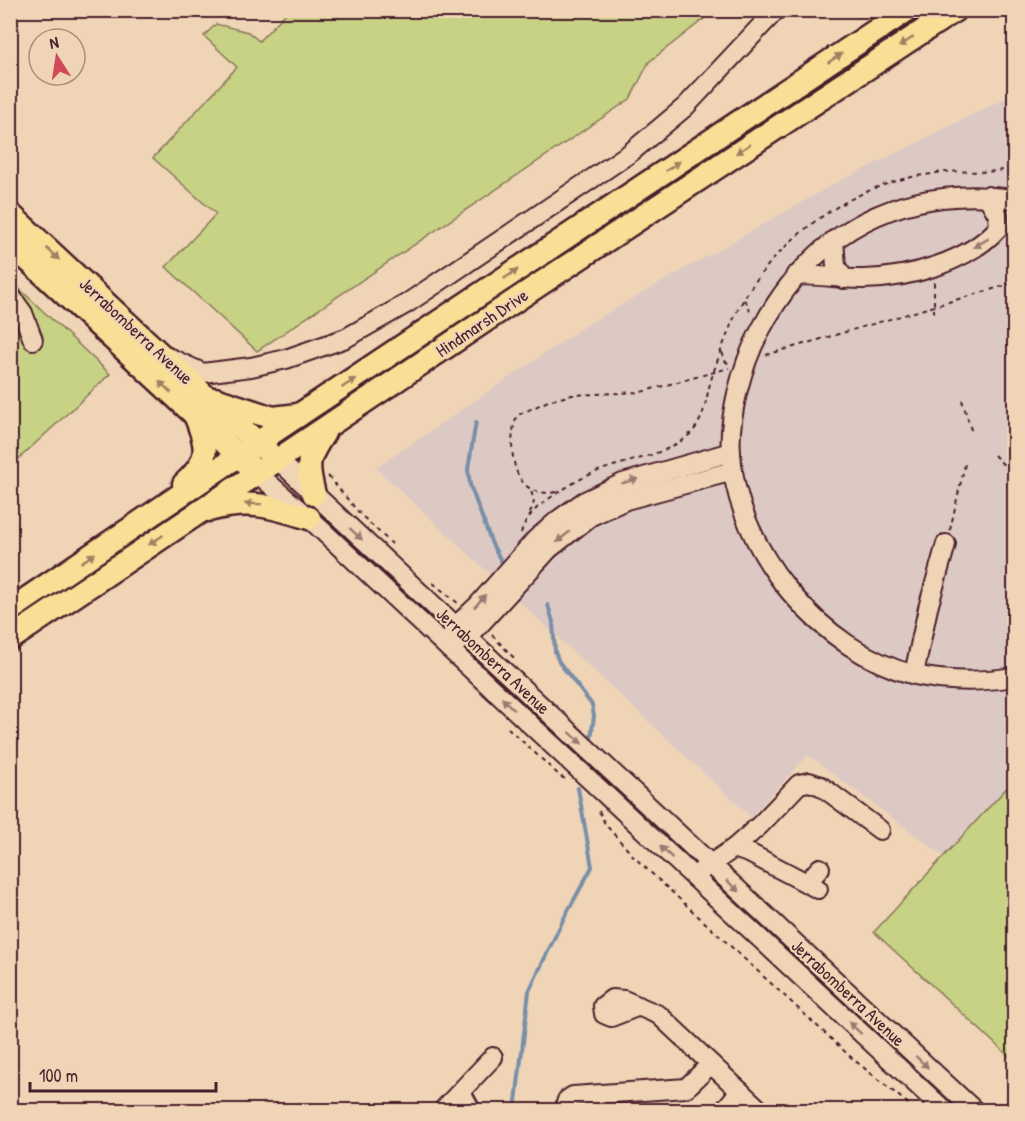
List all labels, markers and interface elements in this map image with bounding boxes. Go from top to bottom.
north arrow [27,27,87,87]
text: N [47,31,61,54]
one-way arrow [898,36,914,47]
one-way arrow [827,53,843,64]
one-way arrow [735,143,751,154]
one-way arrow [665,161,681,172]
one-way arrow [973,237,989,248]
one-way arrow [46,247,61,261]
one-way arrow [502,268,518,280]
street label: Jerrabomberra Avenue [74,271,199,390]
street label: Hindmarsh Drive [431,282,533,363]
one-way arrow [340,377,357,388]
one-way arrow [158,380,173,394]
one-way arrow [621,476,639,486]
one-way arrow [243,500,262,509]
one-way arrow [349,526,363,540]
one-way arrow [555,531,571,544]
one-way arrow [148,534,164,545]
one-way arrow [80,553,96,564]
one-way arrow [474,593,487,609]
street label: Jerrabomberra Avenue [431,601,556,720]
one-way arrow [502,698,516,712]
one-way arrow [568,731,582,745]
one-way arrow [659,845,674,859]
one-way arrow [726,879,741,893]
street label: Jerrabomberra Avenue [786,933,911,1052]
one-way arrow [848,1021,862,1035]
scale bar [30,1055,216,1093]
one-way arrow [914,1055,929,1069]
text: 100 m [39,1063,78,1088]

